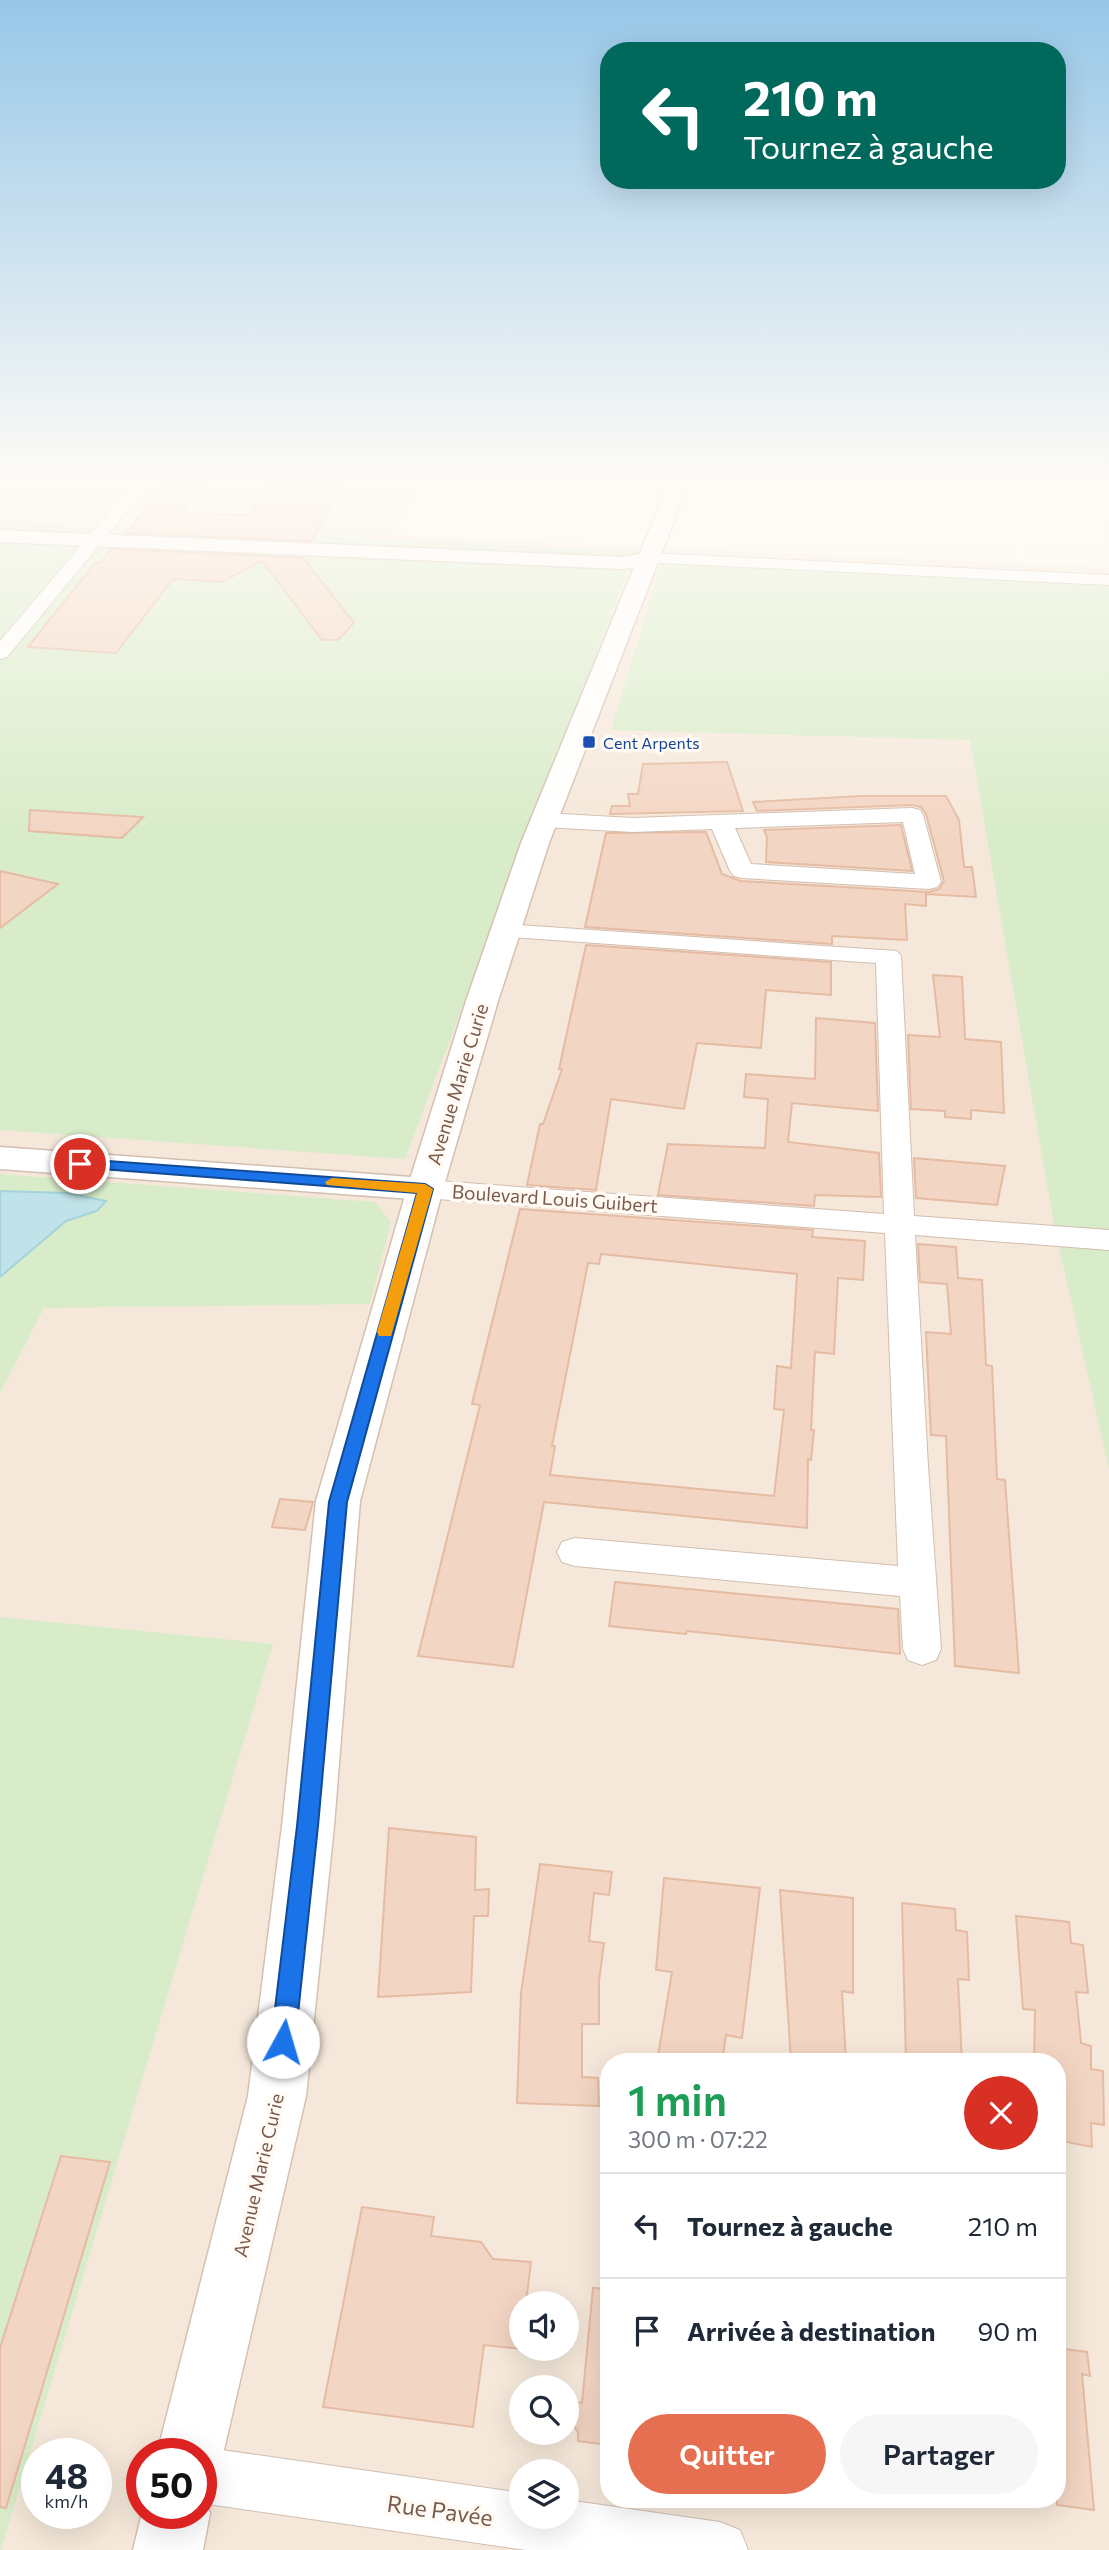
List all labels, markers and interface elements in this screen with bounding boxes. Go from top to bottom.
text: 210 m [743,66,878,126]
icon: left [628,70,719,161]
text: Tournez à gauche [743,126,994,166]
place label: Cent Arpents [603,733,700,752]
marker: Cent Arpents [581,734,597,750]
street label: Avenue Marie Curie [422,1001,492,1167]
pin [50,1134,110,1194]
icon: arrive [61,1145,99,1183]
street label: Boulevard Louis Guibert [451,1179,659,1217]
position arrow [246,2005,320,2079]
text: 1 min [628,2073,727,2125]
button: close [964,2076,1038,2150]
street label: Avenue Marie Curie [228,2091,288,2259]
text: 300 m · 07:22 [628,2125,768,2153]
icon: left [628,2207,666,2245]
text: Tournez à gauche [687,2210,893,2241]
text: 210 m [968,2210,1038,2241]
map controls [509,2291,579,2529]
button: sound [509,2291,579,2361]
icon: arrive [628,2312,666,2350]
text: Arrivée à destination [687,2315,935,2346]
text: 90 m [978,2315,1038,2346]
button: search [509,2375,579,2445]
button: Quitter [628,2414,826,2494]
button: Partager [840,2414,1038,2494]
speed limit sign: 50 [126,2438,217,2529]
text: 48 [45,2453,88,2496]
button: layers [509,2459,579,2529]
street label: Rue Pavée [385,2489,495,2531]
text: km/h [45,2490,88,2512]

